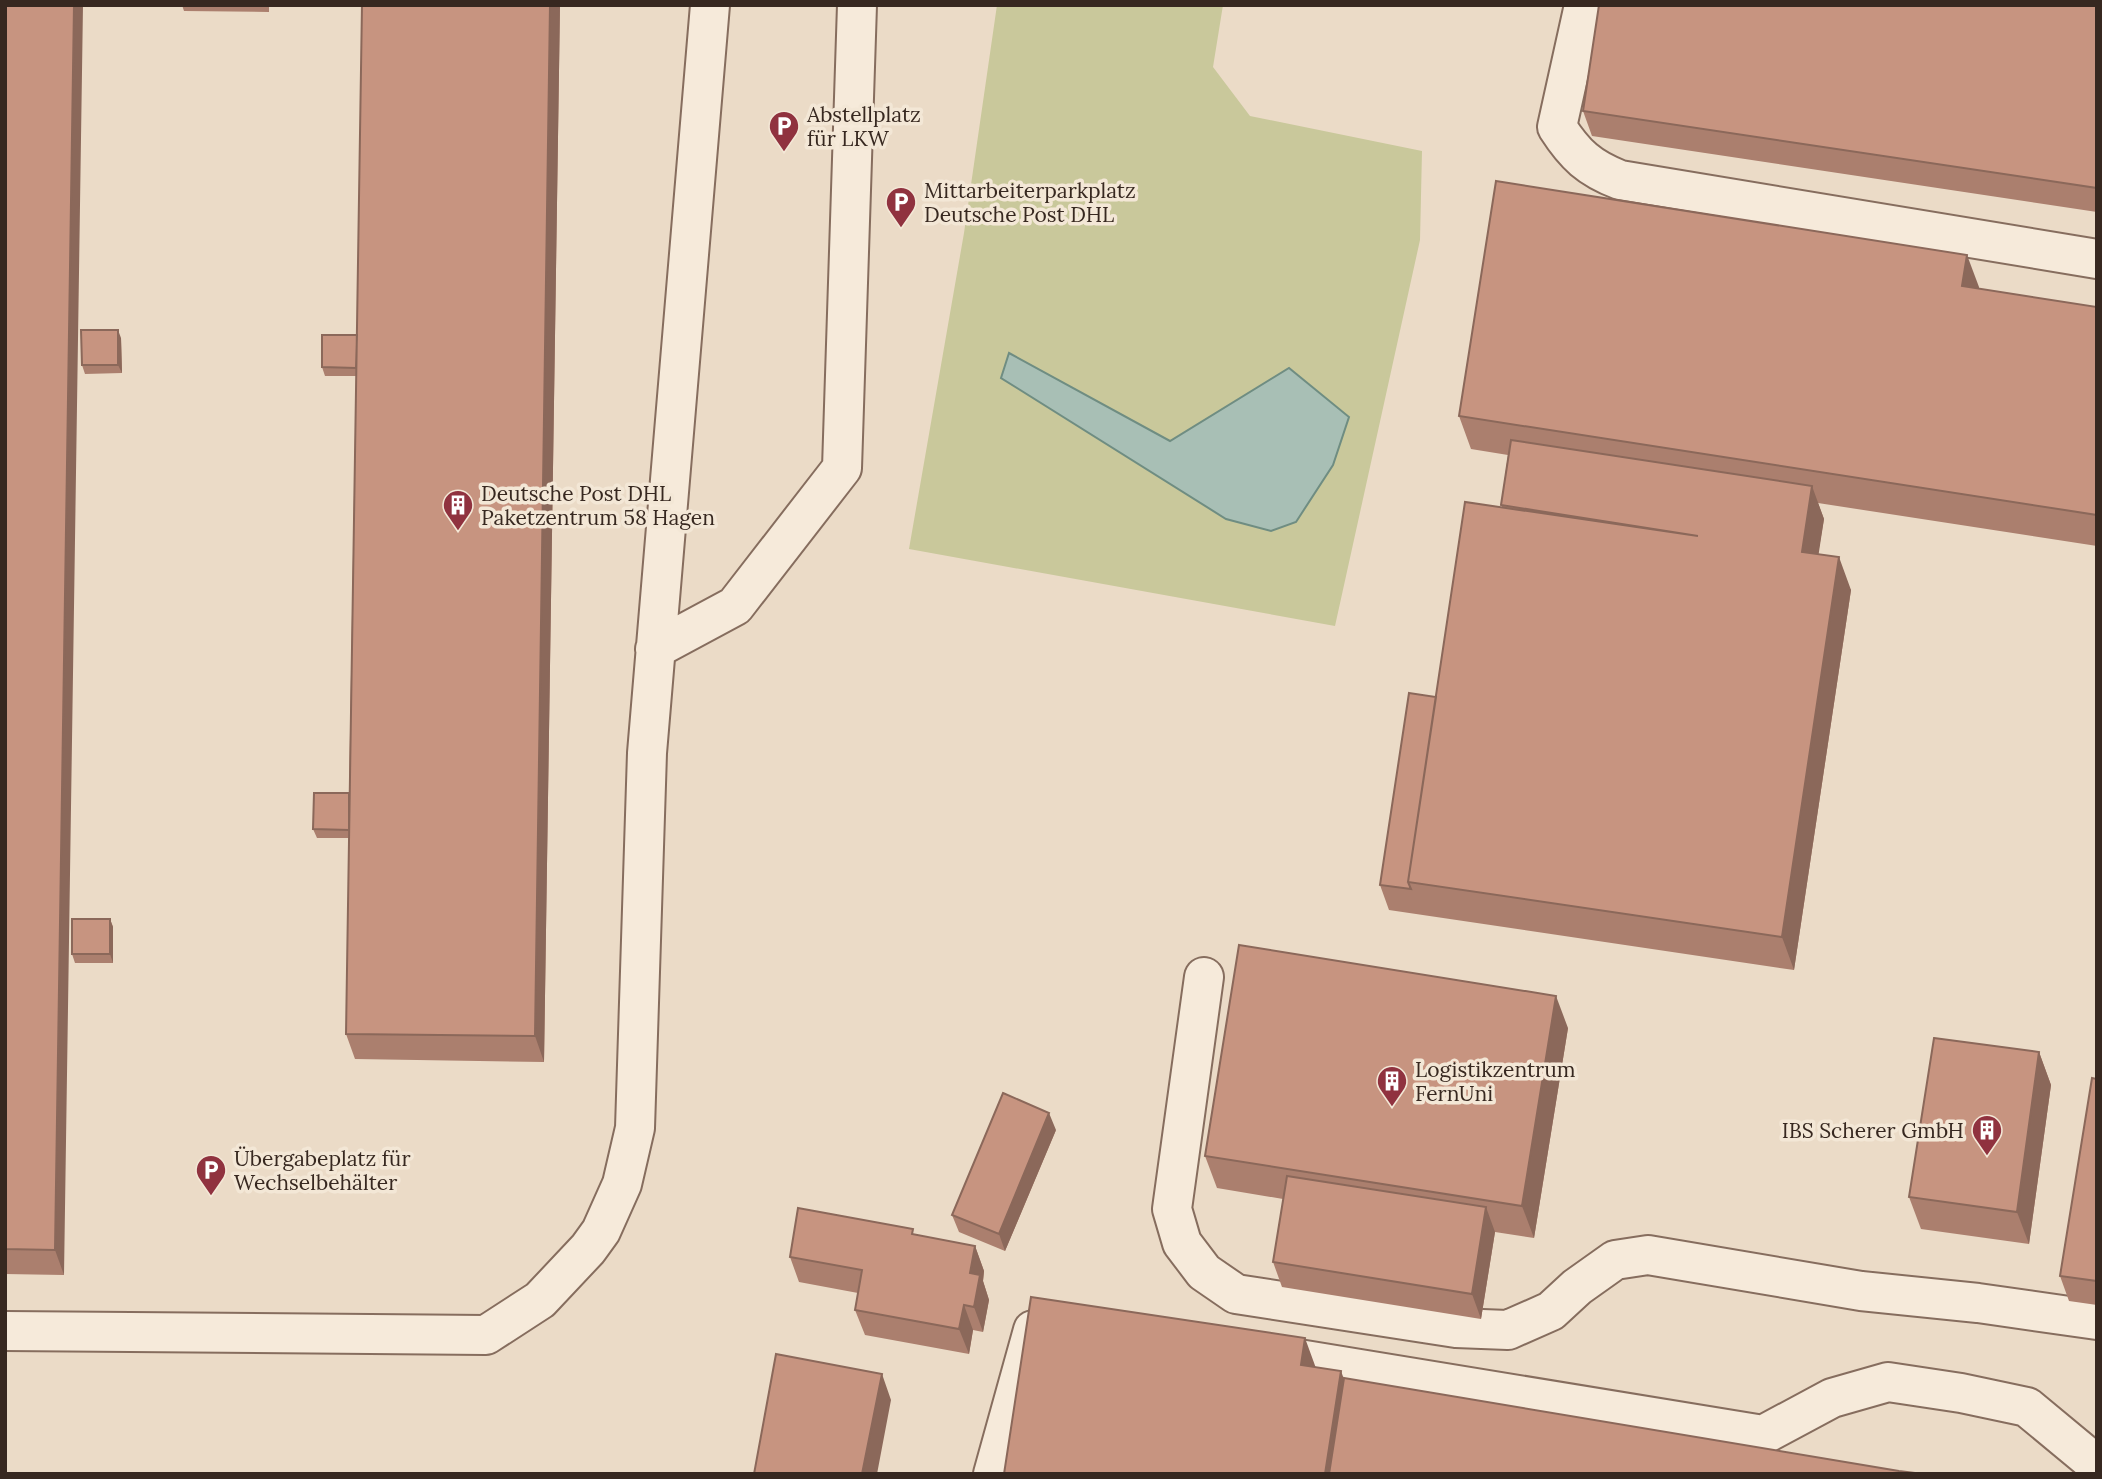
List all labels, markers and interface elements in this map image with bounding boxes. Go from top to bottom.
place label: Abstellplatz für LKW [806,101,921,152]
parking icon: Abstellplatz für LKW [767,109,801,153]
place label: Mittarbeiterparkplatz Deutsche Post DHL [924,177,1136,228]
parking icon: Mittarbeiterparkplatz Deutsche Post DHL [884,185,918,229]
place label: Deutsche Post DHL Paketzentrum 58 Hagen [481,480,715,531]
building icon: Deutsche Post DHL Paketzentrum 58 Hagen [441,488,475,532]
place label: Logistikzentrum FernUni [1415,1056,1576,1107]
building icon: Logistikzentrum FernUni [1375,1064,1409,1108]
building icon: IBS Scherer GmbH [1970,1113,2004,1157]
place label: IBS Scherer GmbH [1782,1117,1964,1144]
place label: Übergabeplatz für Wechselbehälter [234,1145,410,1196]
parking icon: Übergabeplatz für Wechselbehälter [194,1153,228,1197]

